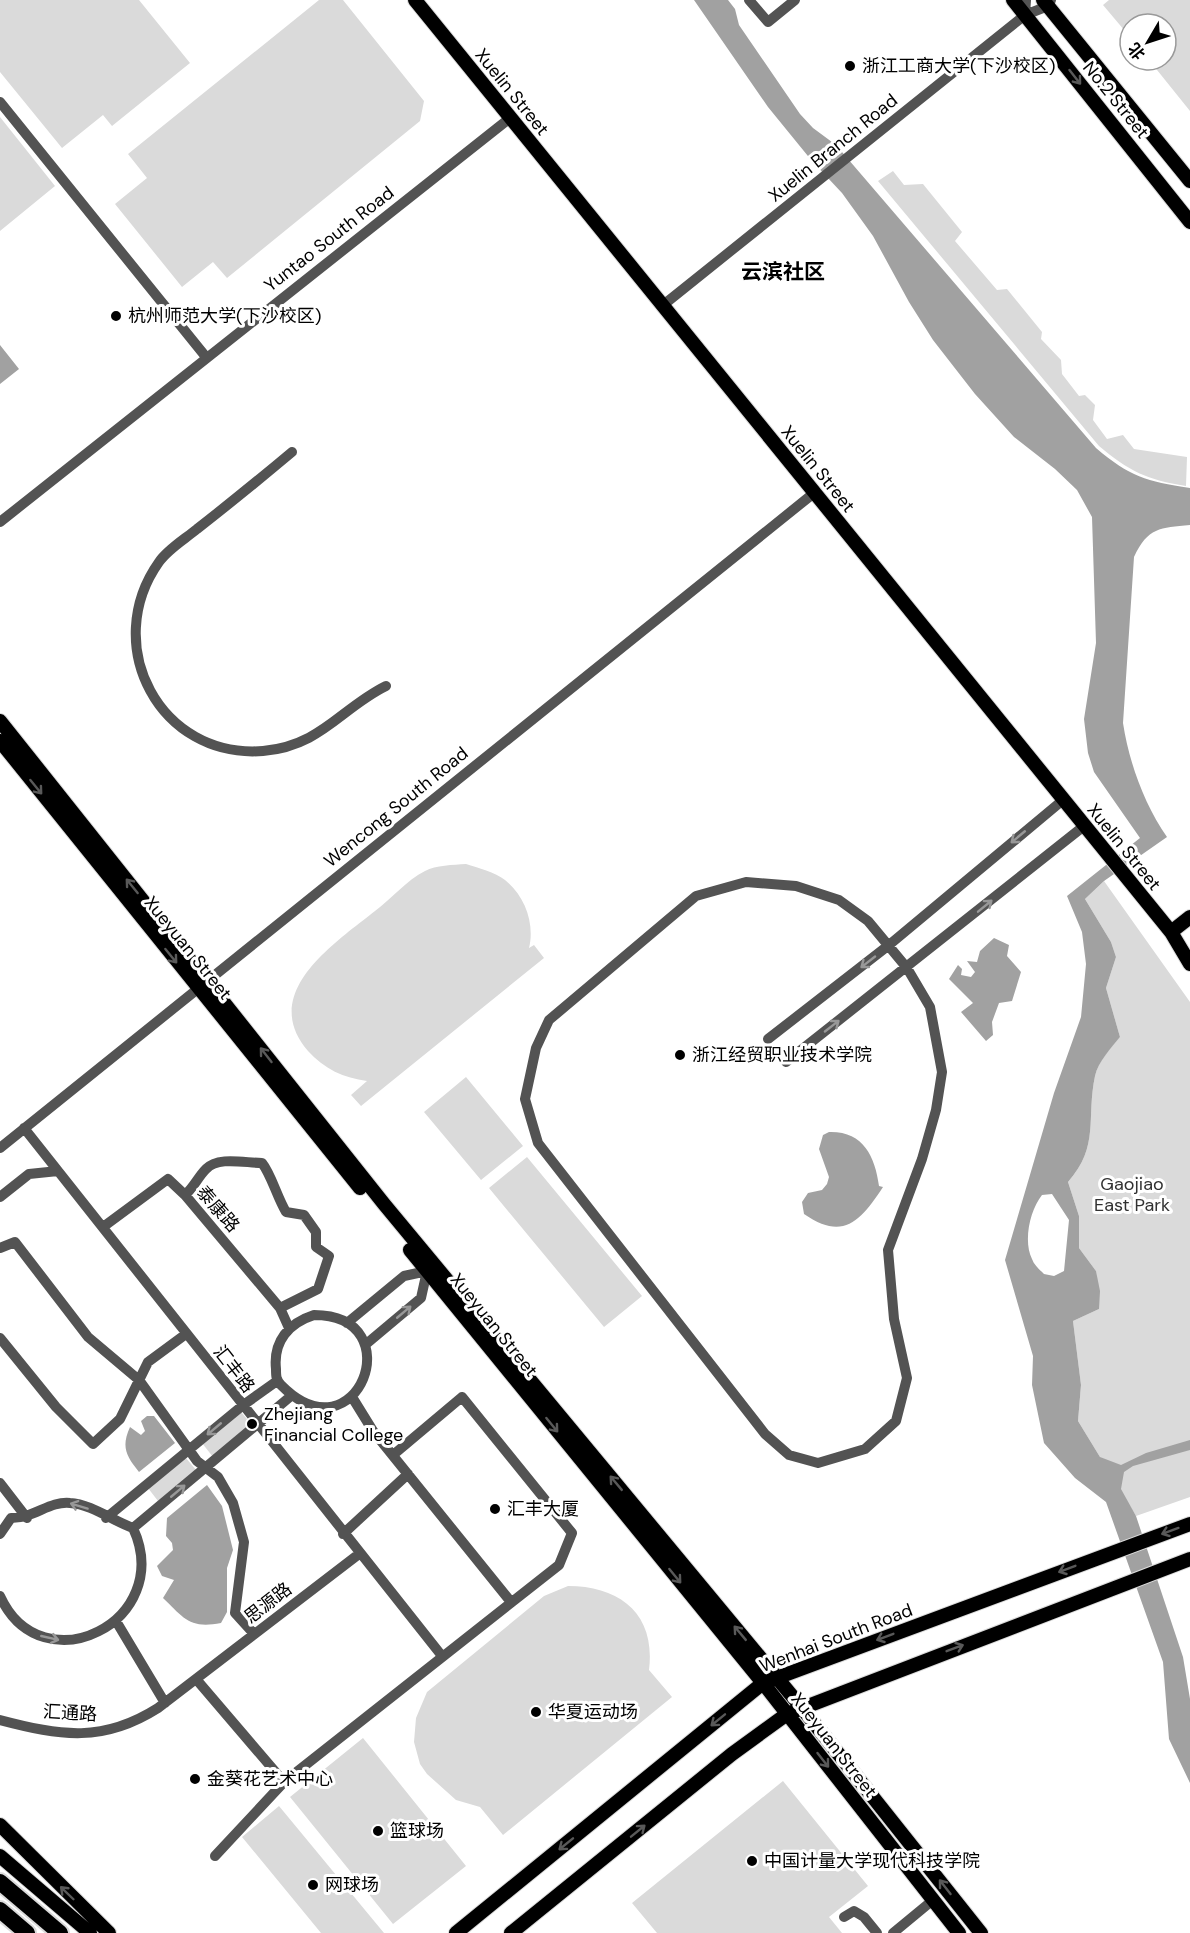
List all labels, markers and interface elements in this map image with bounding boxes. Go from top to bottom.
north arrow [1118,12,1178,72]
text: 北 [1124,38,1150,64]
street label: Xuelin Street [469,43,555,141]
place label: 浙江工商大学(下沙校区) [862,54,1055,78]
street label: No.2 Street [1077,56,1155,144]
marker: 浙江工商大学(下沙校区) [843,59,857,73]
one-way arrow [1068,69,1081,85]
street label: Xuelin Branch Road [764,89,902,207]
street label: Yuntao South Road [259,181,399,297]
district label: 云滨社区 [741,258,825,286]
place label: 杭州师范大学(下沙校区) [128,304,321,328]
marker: 杭州师范大学(下沙校区) [109,309,123,323]
street label: Xuelin Street [775,420,861,518]
street label: Wencong South Road [319,741,473,873]
one-way arrow [30,778,43,794]
street label: Xuelin Street [1081,798,1167,896]
one-way arrow [1010,831,1026,844]
one-way arrow [125,879,139,894]
street label: Xueyuan Street [139,891,237,1005]
one-way arrow [977,899,993,912]
one-way arrow [164,947,177,963]
one-way arrow [860,955,876,968]
one-way arrow [824,1020,840,1033]
place label: 浙江经贸职业技术学院 [692,1043,872,1067]
one-way arrow [260,1048,273,1064]
marker: 浙江经贸职业技术学院 [673,1048,687,1062]
park label: Gaojiao East Park [1094,1172,1170,1217]
street label: 泰康路 [191,1181,245,1237]
street label: Xueyuan Street [445,1268,543,1382]
one-way arrow [396,1306,412,1319]
street label: 汇丰路 [208,1340,260,1398]
place label: Zhejiang Financial College [264,1402,403,1447]
marker: Zhejiang Financial College [245,1417,259,1431]
one-way arrow [546,1417,559,1433]
one-way arrow [206,1423,222,1436]
one-way arrow [609,1475,622,1491]
one-way arrow [169,1485,185,1498]
place label: 汇丰大厦 [507,1497,579,1521]
one-way arrow [70,1500,89,1511]
marker: 汇丰大厦 [488,1502,502,1516]
one-way arrow [1161,1527,1179,1538]
one-way arrow [1058,1564,1077,1575]
one-way arrow [669,1568,682,1584]
street label: 思源路 [239,1577,297,1629]
street label: Wenhai South Road [756,1598,916,1678]
one-way arrow [733,1626,747,1641]
one-way arrow [39,1633,59,1644]
one-way arrow [876,1633,895,1644]
one-way arrow [945,1642,963,1653]
street label: Xueyuan Street [785,1688,883,1802]
street label: 汇通路 [42,1700,98,1726]
place label: 华夏运动场 [548,1700,638,1724]
marker: 华夏运动场 [529,1705,543,1719]
one-way arrow [710,1714,726,1727]
one-way arrow [816,1752,829,1768]
place label: 金葵花艺术中心 [207,1767,333,1791]
marker: 金葵花艺术中心 [188,1772,202,1786]
place label: 篮球场 [390,1819,444,1843]
marker: 篮球场 [371,1824,385,1838]
one-way arrow [630,1824,646,1837]
one-way arrow [558,1837,574,1850]
place label: 中国计量大学现代科技学院 [764,1849,980,1873]
marker: 中国计量大学现代科技学院 [745,1854,759,1868]
place label: 网球场 [325,1873,379,1897]
marker: 网球场 [306,1878,320,1892]
one-way arrow [938,1879,951,1895]
one-way arrow [60,1886,75,1900]

